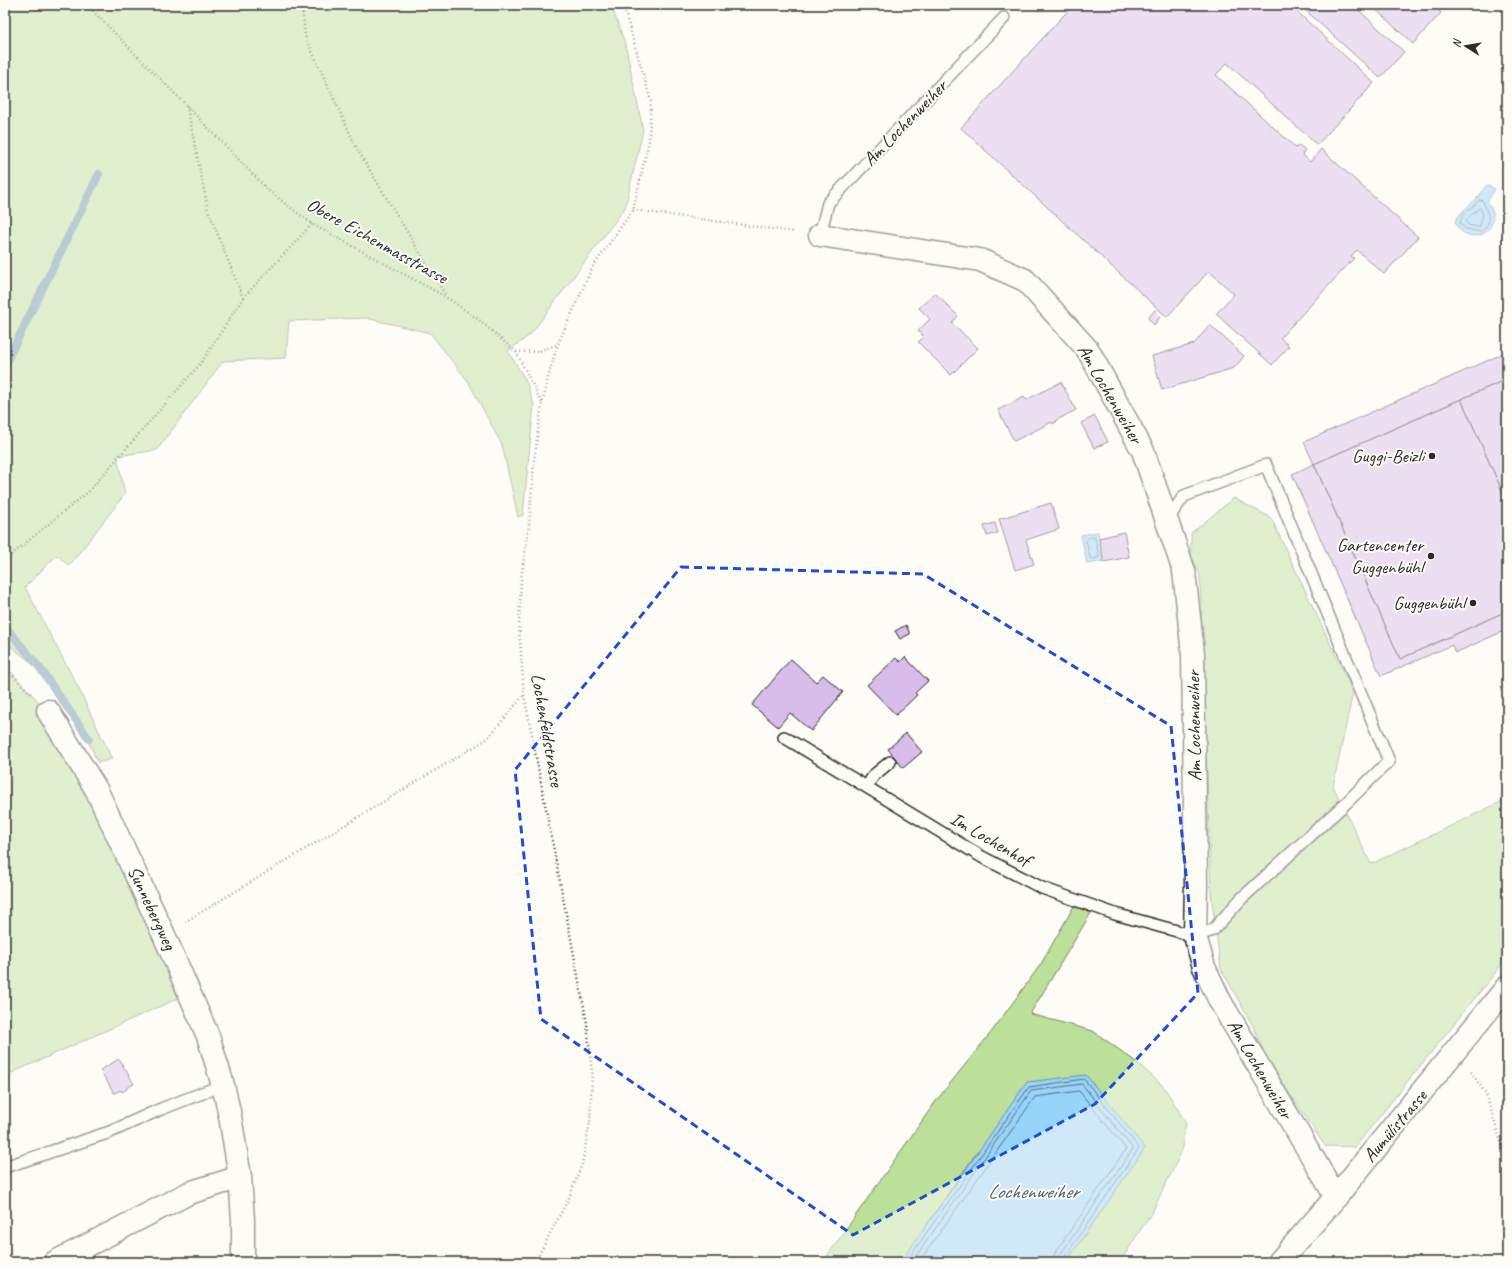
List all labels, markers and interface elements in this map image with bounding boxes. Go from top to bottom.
north arrow [1446,26,1486,66]
text: N [1449,37,1464,49]
street label: Am Lochenweiher [858,73,954,171]
street label: Obere Eichenmasstrasse [302,192,453,290]
street label: Am Lochenweiher [1072,340,1149,450]
place label: Guggi-Beizli [1352,444,1426,468]
marker: Guggi-Beizli [1427,451,1437,461]
place label: Gartencenter Guggenbühl [1337,533,1427,579]
marker: Gartencenter Guggenbühl [1426,551,1436,561]
place label: Guggenbühl [1393,591,1469,615]
marker: Guggenbühl [1468,598,1478,608]
street label: Am Lochenweiher [1181,668,1207,782]
street label: Lochenfeldstrasse [525,672,569,790]
street label: Im Lochenhof [946,806,1038,874]
street label: Sunnebergweg [122,862,182,955]
street label: Am Lochenweiher [1222,1015,1299,1125]
street label: Aumülistrasse [1358,1084,1433,1167]
water label: Lochenweiher [988,1179,1082,1204]

